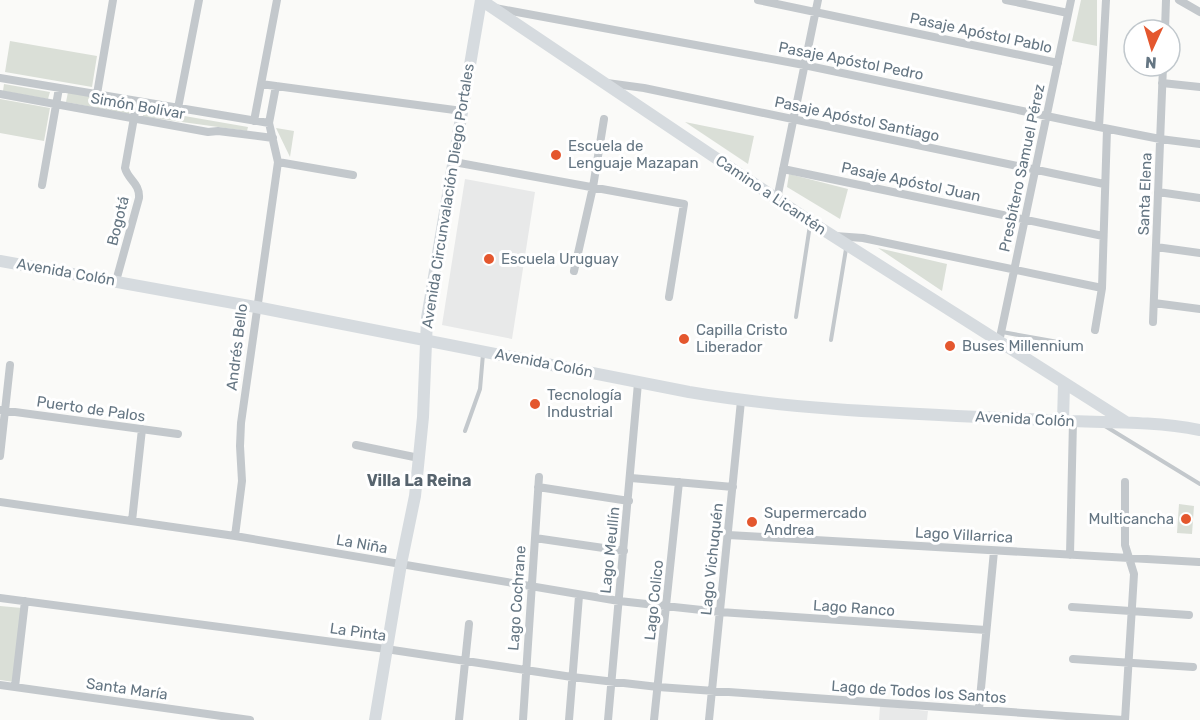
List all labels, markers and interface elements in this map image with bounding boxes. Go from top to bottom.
street label: Pasaje Apóstol Pablo [908,9,1054,57]
north arrow [1122,18,1182,78]
street label: Pasaje Apóstol Pedro [777,38,925,84]
text: N [1145,53,1157,72]
street label: Avenida Circunvalación Diego Portales [418,62,478,330]
street label: Presbítero Samuel Pérez [995,82,1049,254]
street label: Simón Bolívar [89,89,187,123]
street label: Pasaje Apóstol Santiago [773,93,941,145]
place label: Escuela de Lenguaje Mazapan [568,137,699,172]
marker: Escuela de Lenguaje Mazapan [549,148,563,162]
street label: Camino a Licantén [712,151,830,239]
street label: Santa Elena [1135,152,1155,236]
street label: Pasaje Apóstol Juan [840,158,982,206]
street label: Bogotá [103,194,133,248]
place label: Escuela Uruguay [501,250,619,268]
marker: Escuela Uruguay [482,252,496,266]
street label: Avenida Colón [15,254,117,290]
street label: Andrés Bello [223,302,251,392]
place label: Capilla Cristo Liberador [696,321,788,356]
marker: Capilla Cristo Liberador [677,332,691,346]
place label: Buses Millennium [962,337,1084,355]
marker: Buses Millennium [943,339,957,353]
street label: Avenida Colón [493,345,595,381]
place label: Tecnología Industrial [547,386,622,421]
street label: Puerto de Palos [35,392,147,426]
marker: Tecnología Industrial [528,397,542,411]
street label: Avenida Colón [975,407,1075,431]
district label: Villa La Reina [367,471,471,490]
street label: Lago Vichuquén [697,502,727,616]
place label: Supermercado Andrea [764,504,867,539]
street label: Lago Meullín [596,506,624,594]
place label: Multicancha [1089,510,1174,528]
marker: Multicancha [1179,512,1193,526]
marker: Supermercado Andrea [745,515,759,529]
street label: Lago Villarrica [915,523,1013,547]
street label: La Niña [335,531,389,557]
street label: Lago Cochrane [504,545,530,651]
street label: Lago Colico [641,559,667,641]
street label: Lago Ranco [812,596,896,620]
street label: La Pinta [329,619,387,645]
street label: Santa María [85,674,169,704]
street label: Lago de Todos los Santos [831,677,1008,707]

